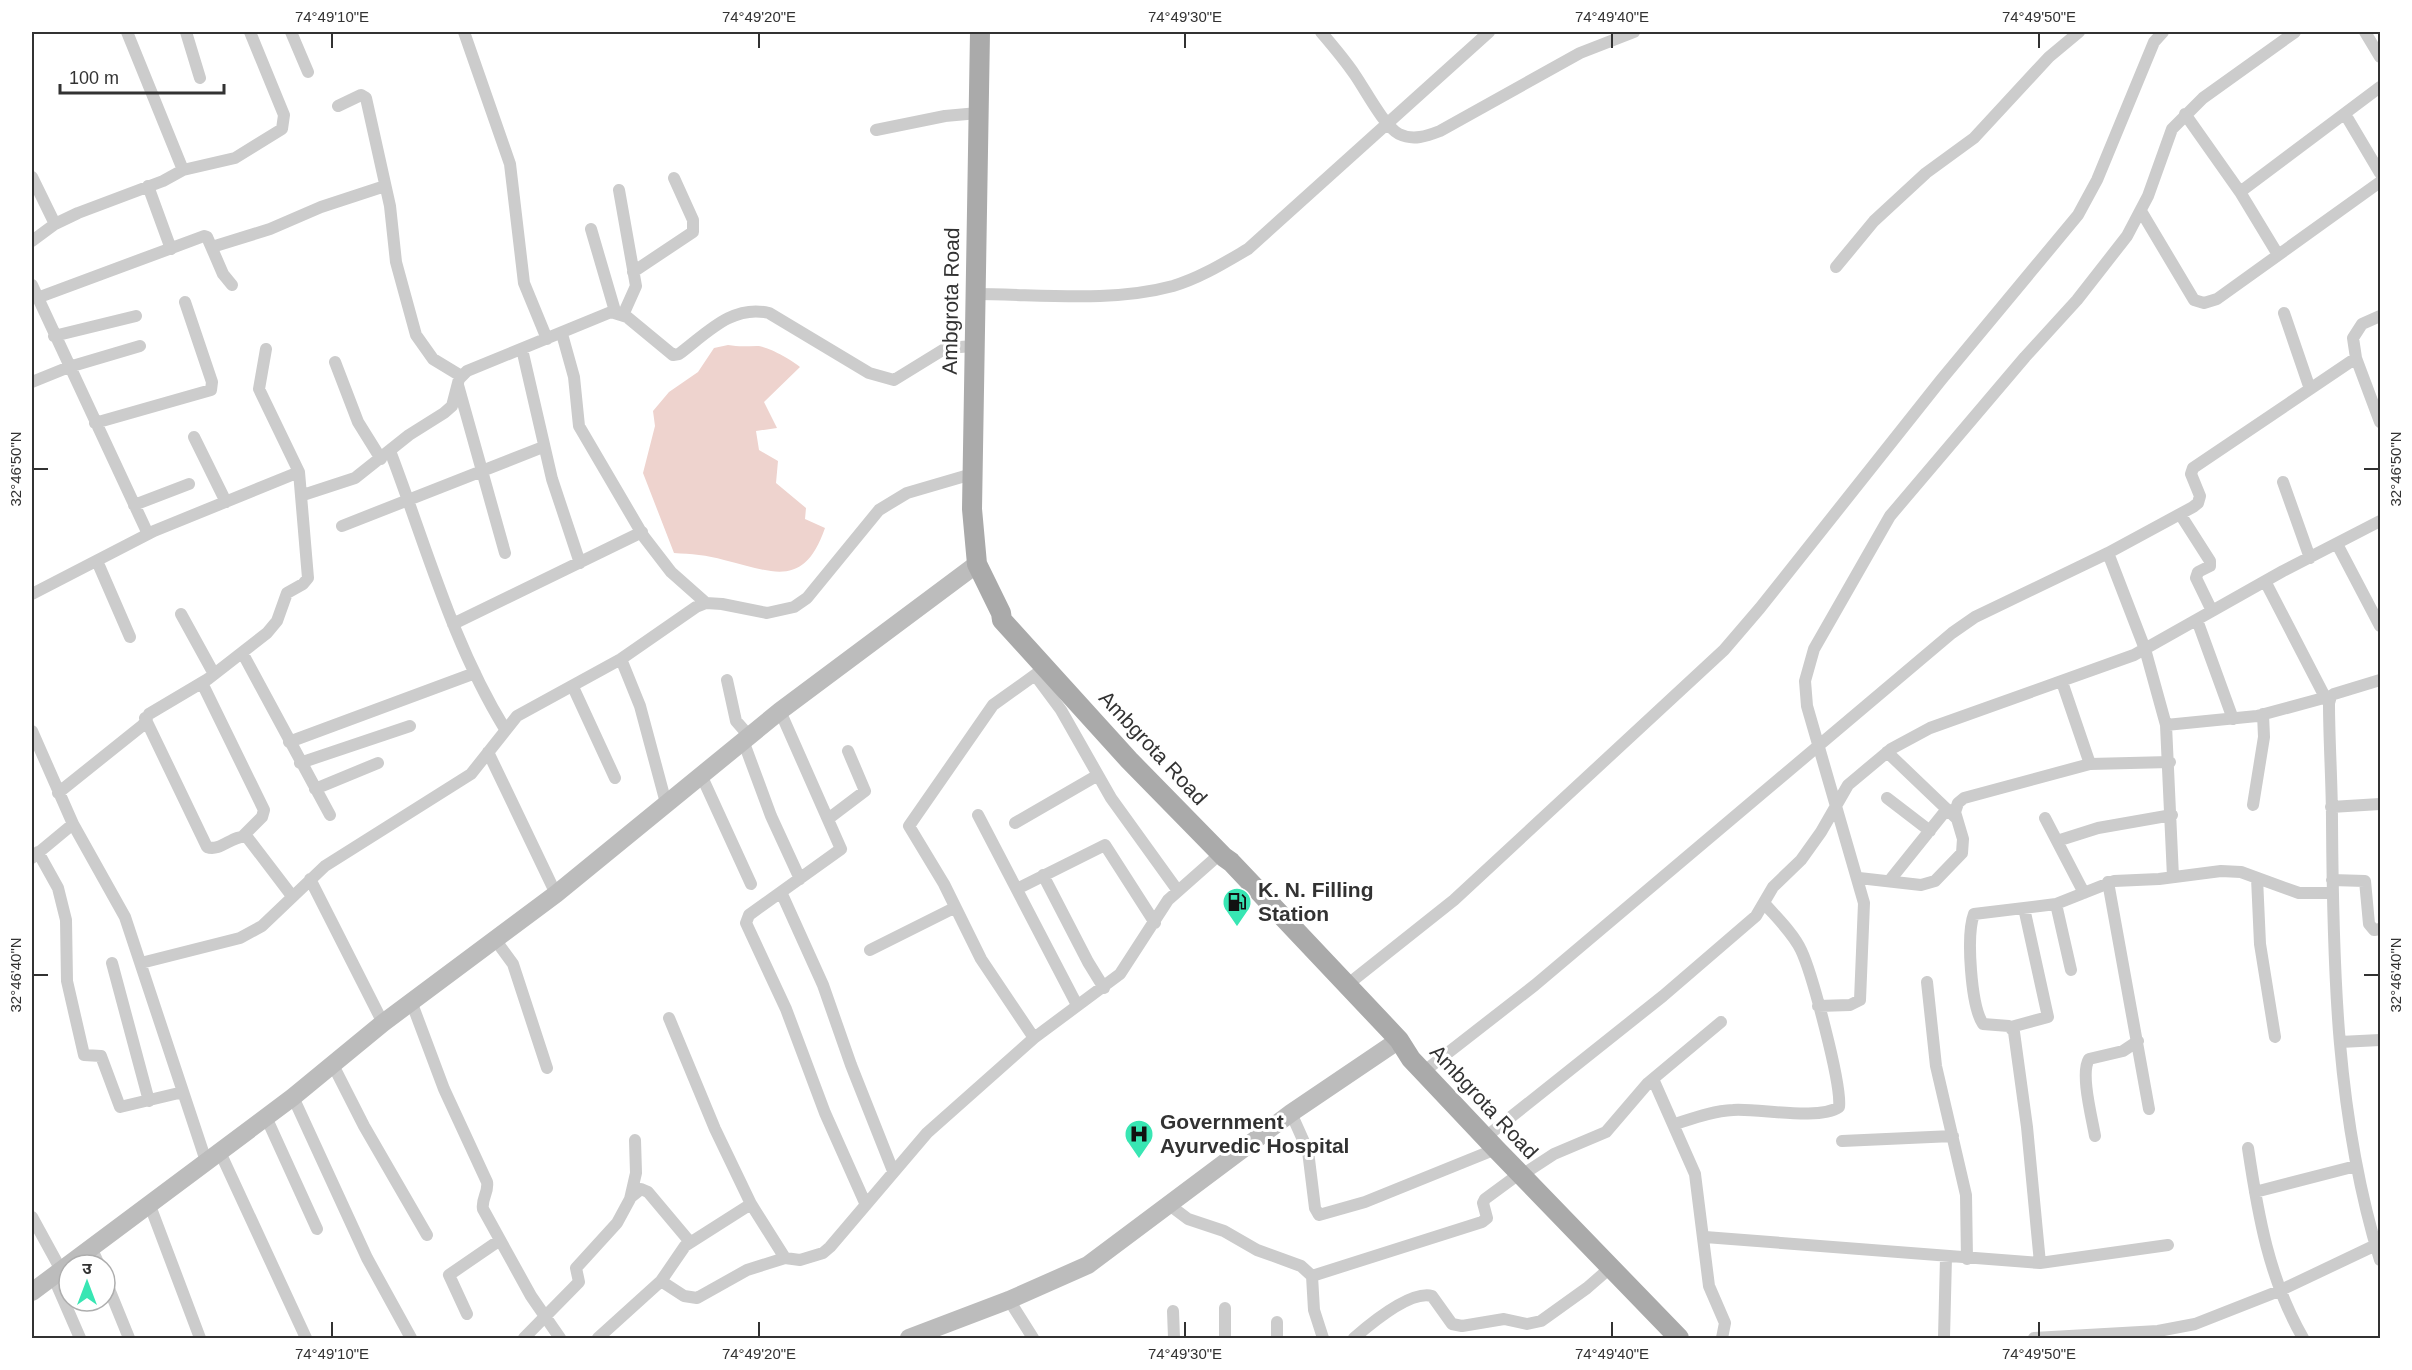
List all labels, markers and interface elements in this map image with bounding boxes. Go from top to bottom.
text: 74°49'10"E [295,8,369,25]
text: 74°49'20"E [722,8,796,25]
text: 74°49'30"E [1148,8,1222,25]
text: 74°49'40"E [1575,8,1649,25]
text: 74°49'50"E [2002,8,2076,25]
scale bar [60,57,224,95]
text: 100 m [69,68,119,88]
street label: Ambgrota Road [938,227,963,375]
text: 32°46'50"N [7,431,24,507]
text: 32°46'50"N [2387,431,2404,507]
street label: Ambgrota Road [1095,686,1212,809]
place label: K. N. Filling Station [1258,878,1374,925]
fuel station icon: K. N. Filling Station [1221,886,1253,928]
text: 32°46'40"N [7,937,24,1013]
text: 32°46'40"N [2387,937,2404,1013]
street label: Ambgrota Road [1426,1040,1543,1163]
place label: Government Ayurvedic Hospital [1160,1110,1349,1157]
hospital icon: Government Ayurvedic Hospital [1123,1118,1155,1160]
north arrow [57,1253,117,1313]
text: उ [82,1260,92,1277]
text: 74°49'10"E [295,1345,369,1362]
text: 74°49'20"E [722,1345,796,1362]
text: 74°49'30"E [1148,1345,1222,1362]
text: 74°49'40"E [1575,1345,1649,1362]
text: 74°49'50"E [2002,1345,2076,1362]

